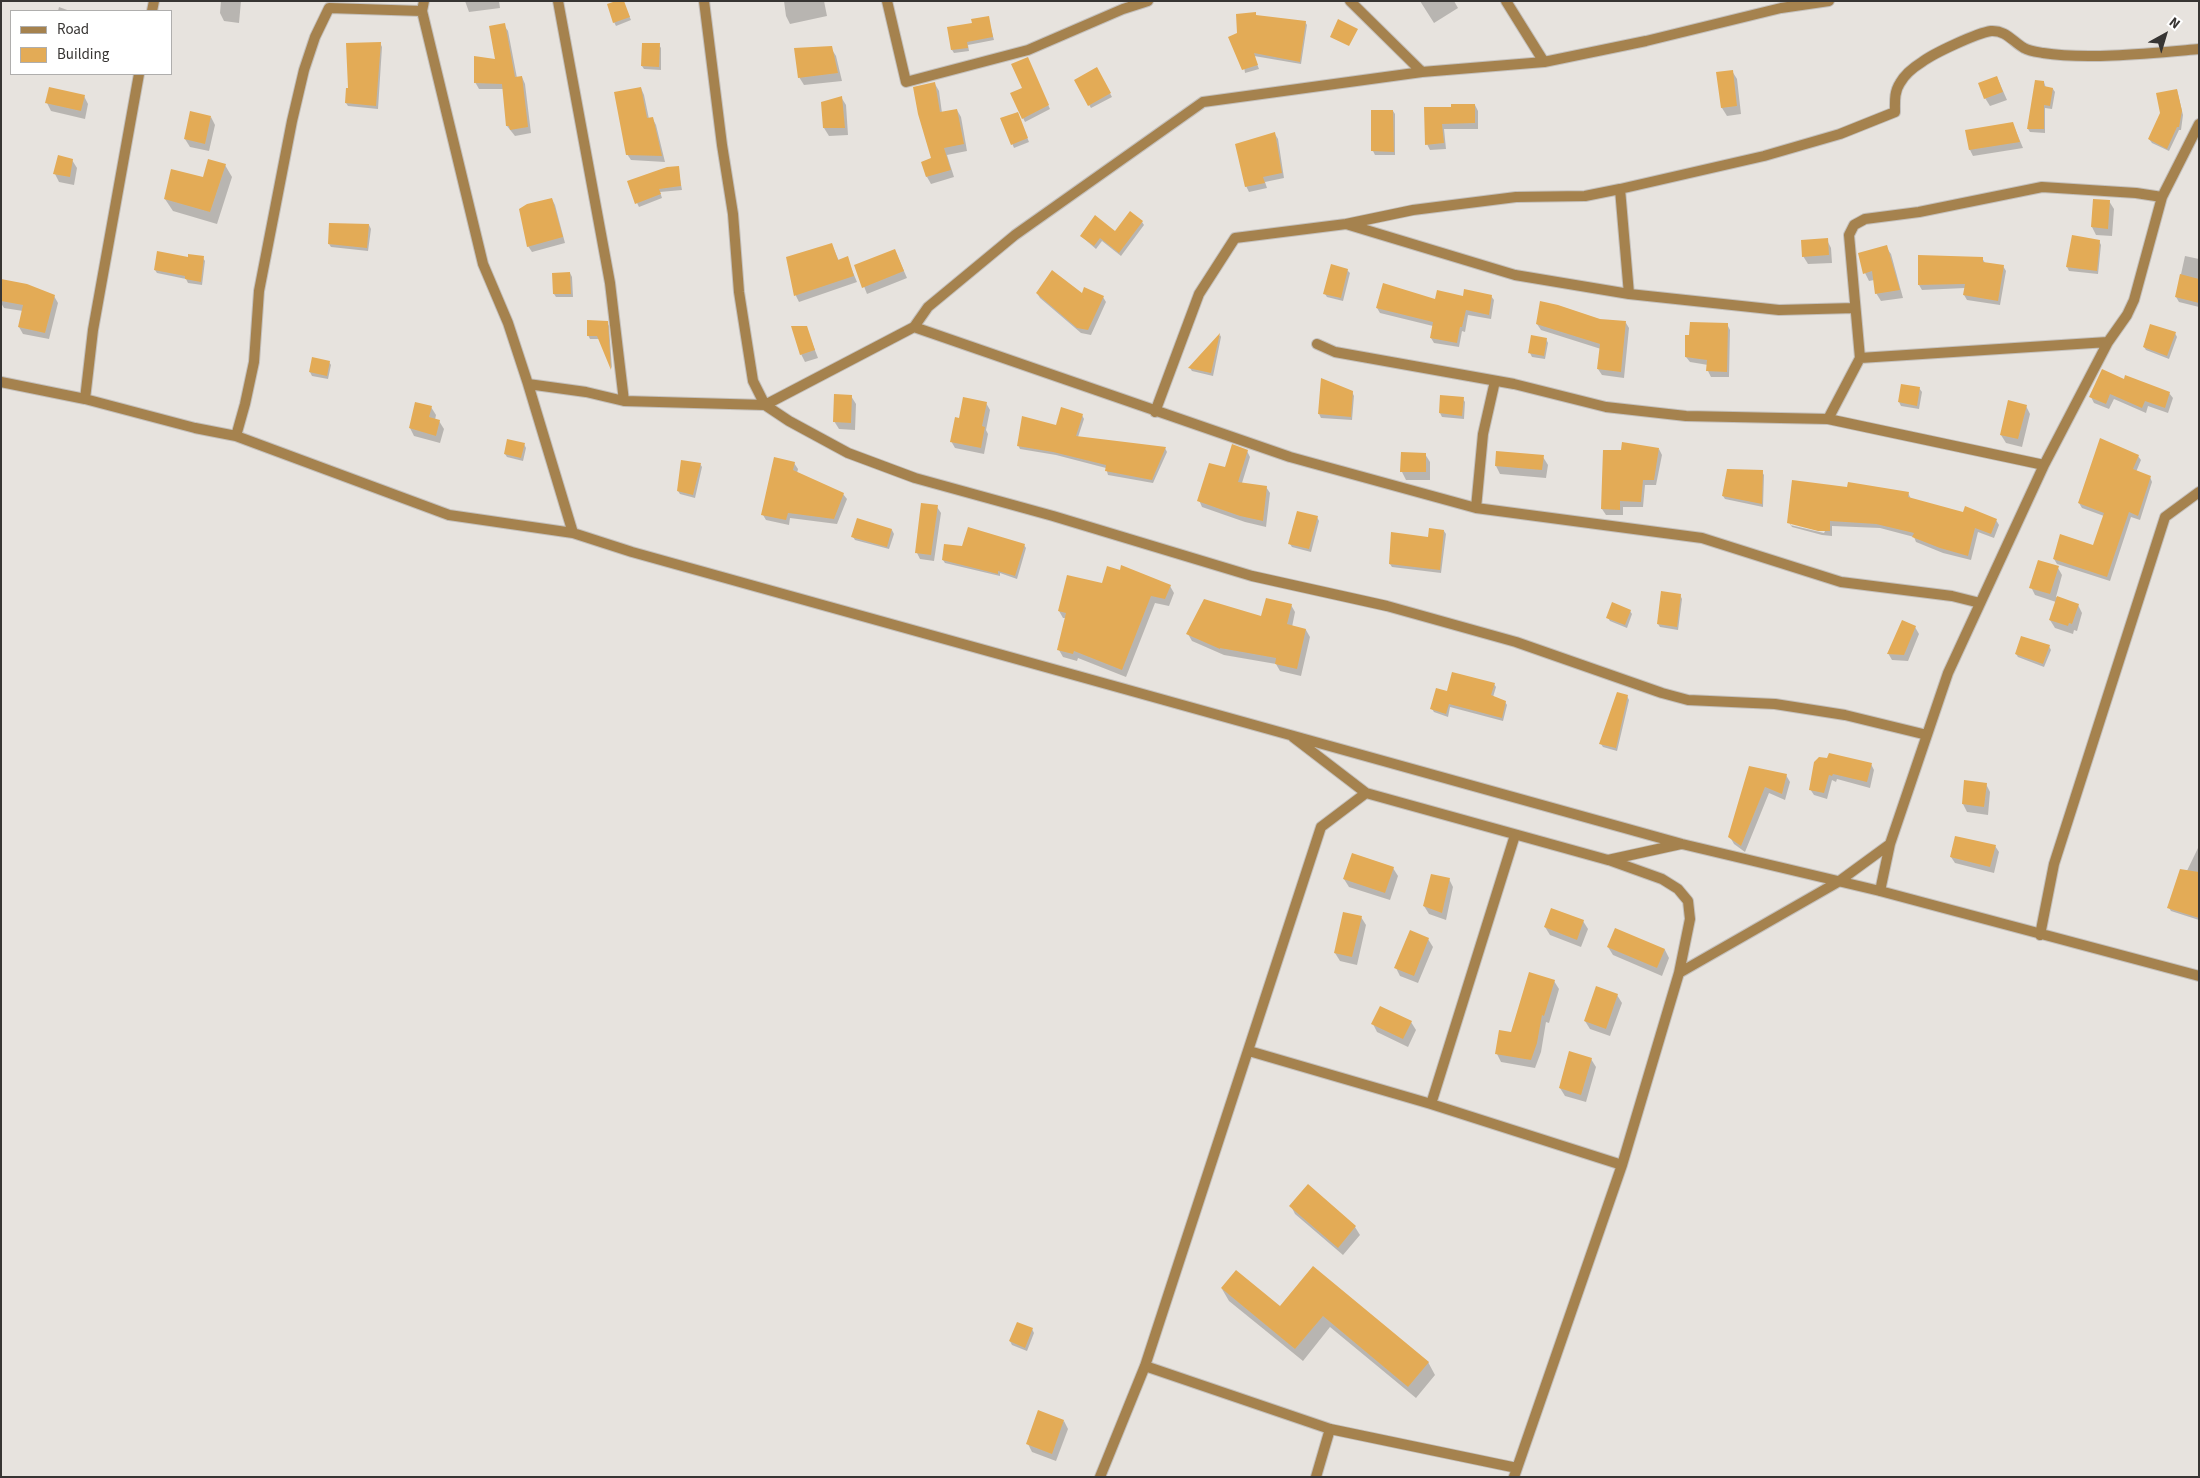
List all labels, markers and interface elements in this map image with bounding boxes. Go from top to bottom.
legend [10,10,172,75]
north arrow [2140,10,2190,60]
text: N [2165,13,2184,34]
text: Road [57,19,89,40]
text: Building [57,44,109,65]

